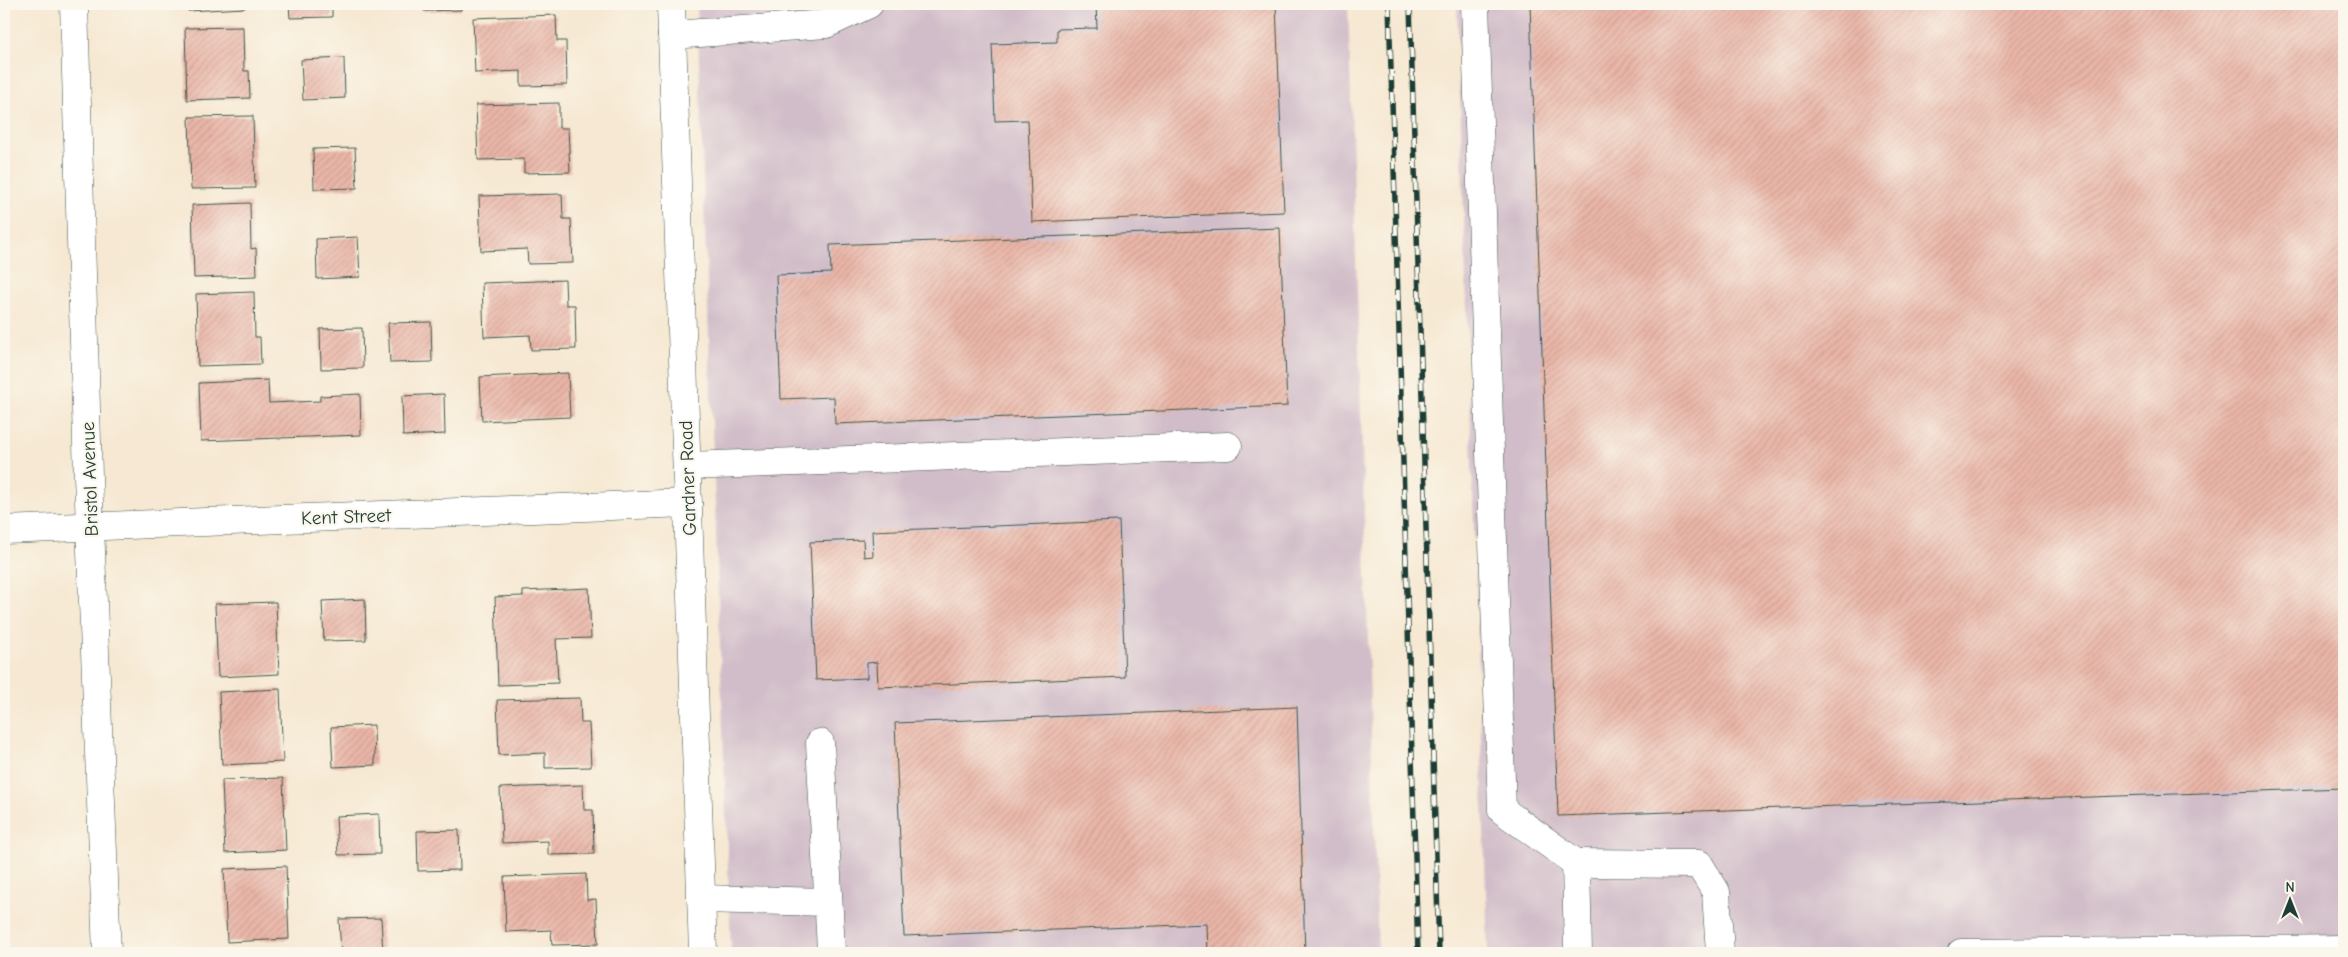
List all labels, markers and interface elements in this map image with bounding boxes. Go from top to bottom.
street label: Gardner Road [675,420,701,536]
street label: Bristol Avenue [77,421,103,537]
street label: Kent Street [301,504,392,530]
north arrow [2266,874,2316,924]
text: N [2285,879,2295,896]

